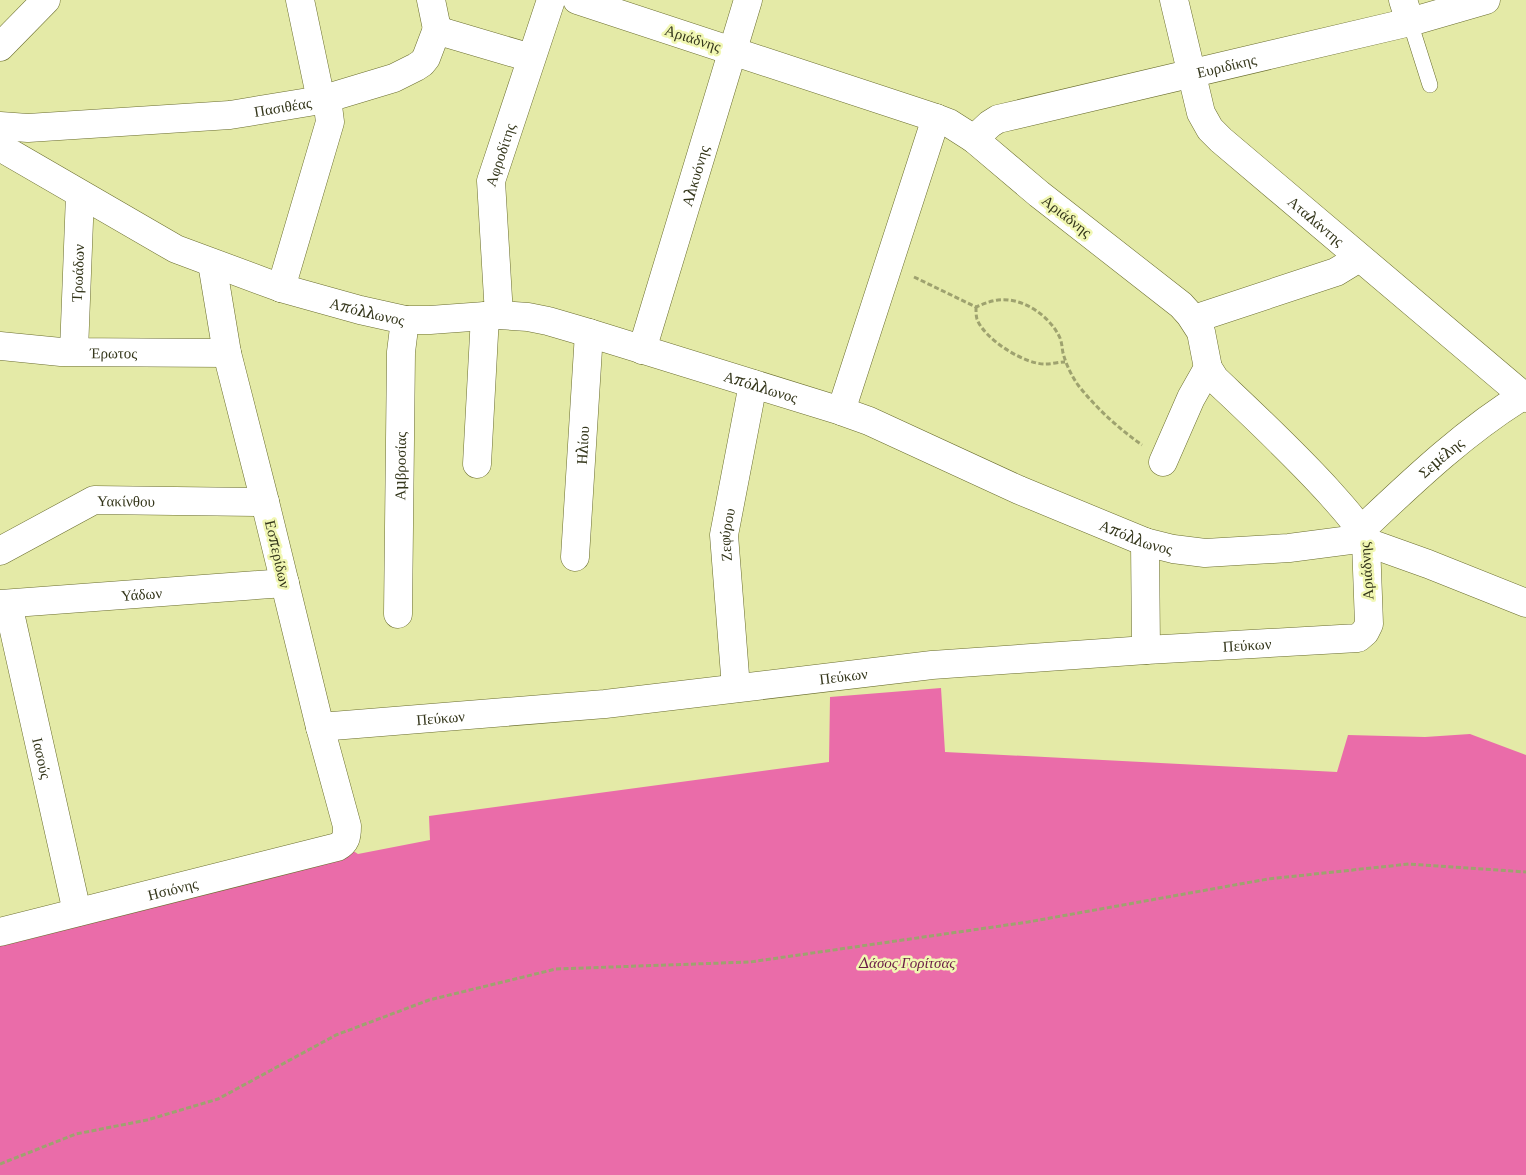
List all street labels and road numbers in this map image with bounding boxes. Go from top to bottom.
street label: Αριάδνης [663,20,723,56]
street label: Ευριδίκης [1195,49,1258,81]
street label: Πασιθέας [253,92,313,120]
street label: Αφροδίτης [480,121,519,189]
street label: Αλκυόνης [677,143,713,209]
street label: Αριάδνης [1038,191,1096,241]
street label: Αταλάντης [1284,191,1348,250]
street label: Τρωάδων [66,243,88,302]
street label: Απόλλωνος [328,293,407,329]
street label: Έρωτος [89,343,137,362]
street label: Απόλλωνος [722,366,800,407]
street label: Ηλίου [571,425,593,465]
street label: Αμβροσίας [390,431,410,501]
street label: Σεμέλης [1414,433,1467,482]
street label: Υακίνθου [97,491,155,510]
street label: Ζεφύρου [714,506,739,562]
street label: Απόλλωνος [1097,515,1175,558]
street label: Εσπερίδων [261,518,295,590]
street label: Αριάδνης [1355,541,1377,601]
street label: Υάδων [120,583,163,605]
street label: Πεύκων [1222,633,1272,655]
street label: Πεύκων [818,663,869,688]
street label: Πεύκων [416,706,466,729]
street label: Ιασούς [29,736,56,781]
street label: Ησιόνης [146,873,200,904]

